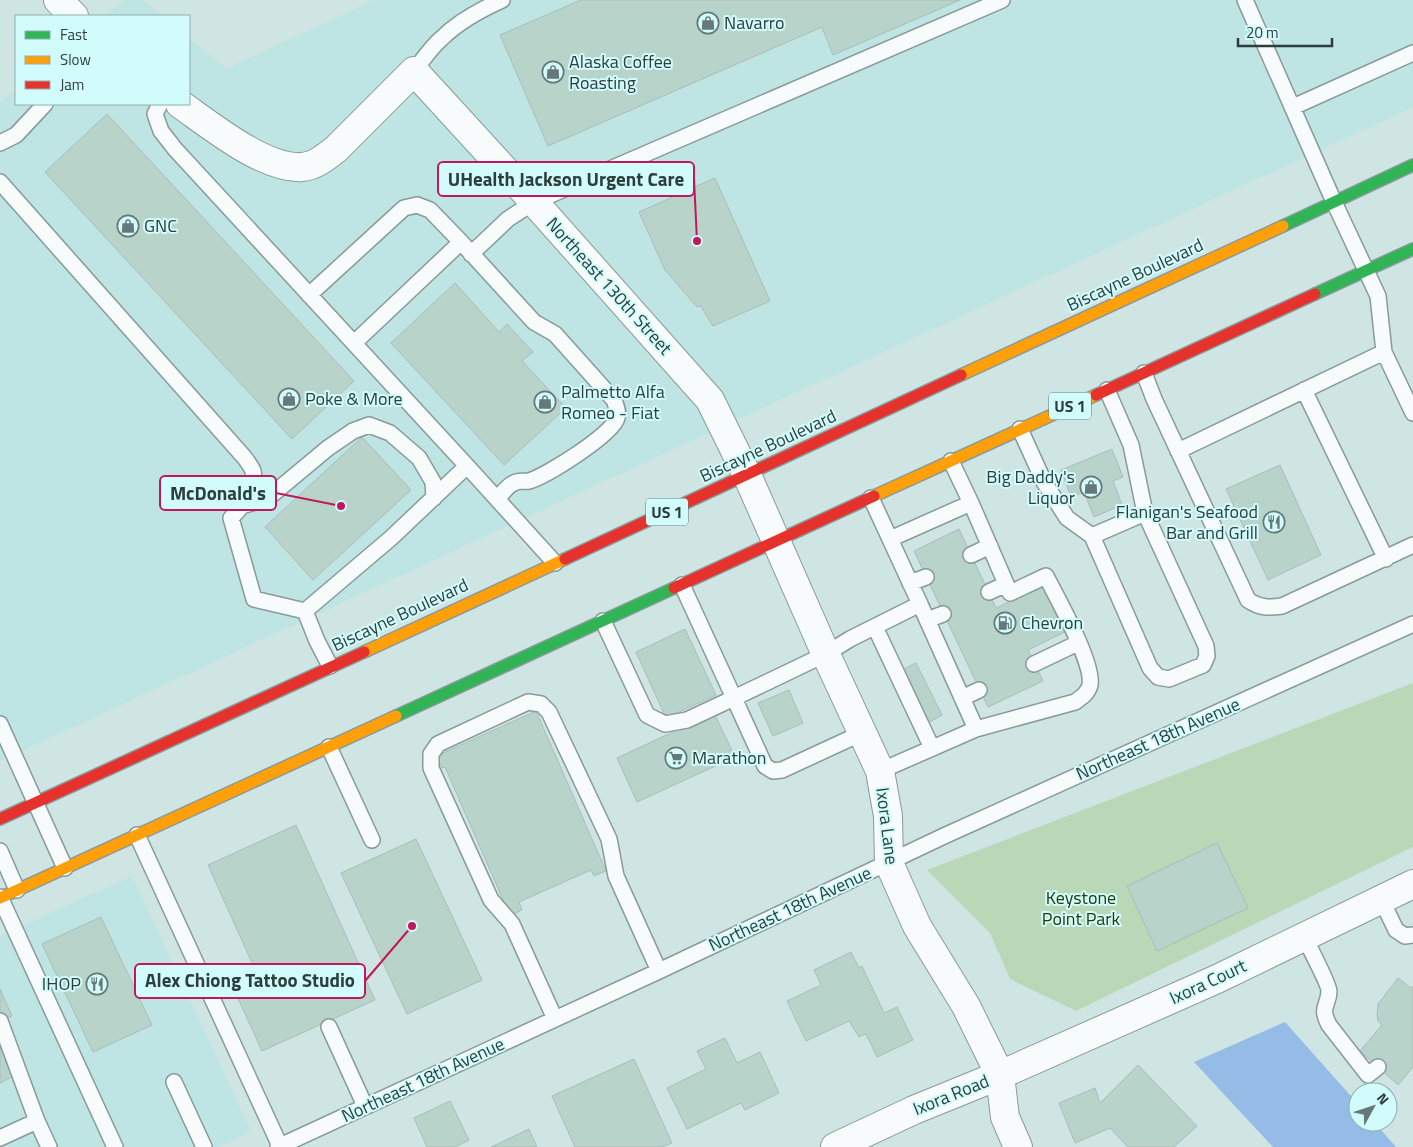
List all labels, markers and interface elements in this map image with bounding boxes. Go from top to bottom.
place label: Navarro [724,9,784,36]
shop icon: Navarro [696,11,720,35]
legend [15,15,190,105]
scale bar [1238,15,1332,47]
text: 20 m [1246,21,1279,44]
text: Fast [60,23,88,46]
text: Slow [60,48,91,71]
place label: Alaska Coffee Roasting [569,48,672,96]
shop icon: Alaska Coffee Roasting [541,60,565,84]
text: Jam [60,73,84,96]
callout: UHealth Jackson Urgent Care [438,162,694,196]
text: UHealth Jackson Urgent Care [448,164,685,193]
street label: Northeast 130th Street [540,211,679,361]
place label: GNC [144,212,177,239]
shop icon: GNC [116,214,140,238]
street label: Biscayne Boulevard [1062,231,1208,318]
place label: Palmetto Alfa Romeo - Fiat [561,378,665,426]
place label: Poke & More [305,385,403,412]
shop icon: Poke & More [277,387,301,411]
shop icon: Palmetto Alfa Romeo - Fiat [533,390,557,414]
road number: US 1 [1049,392,1091,420]
street label: Biscayne Boulevard [695,402,841,489]
place label: Big Daddy's Liquor [986,463,1075,511]
shop icon: Big Daddy's Liquor [1079,475,1103,499]
callout: McDonald's [160,476,276,510]
text: McDonald's [170,478,266,507]
road number: US 1 [646,498,688,526]
place label: Flanigan's Seafood Bar and Grill [1116,498,1258,546]
restaurant icon: Flanigan's Seafood Bar and Grill [1262,510,1286,534]
street label: Biscayne Boulevard [327,571,473,658]
place label: Chevron [1021,609,1083,636]
fuel station icon: Chevron [993,611,1017,635]
street label: Northeast 18th Avenue [1071,690,1244,787]
place label: Marathon [692,744,767,771]
supermarket icon: Marathon [664,746,688,770]
street label: Ixora Lane [869,786,906,866]
street label: Northeast 18th Avenue [704,859,876,958]
park label: Keystone Point Park [1042,884,1121,932]
street label: Ixora Court [1165,952,1251,1011]
callout: Alex Chiong Tattoo Studio [135,964,365,998]
text: Alex Chiong Tattoo Studio [145,965,355,994]
place label: IHOP [42,970,81,997]
restaurant icon: IHOP [85,972,109,996]
street label: Northeast 18th Avenue [337,1030,509,1129]
street label: Ixora Road [909,1067,993,1122]
north arrow [1348,1082,1398,1132]
text: N [1372,1088,1395,1109]

